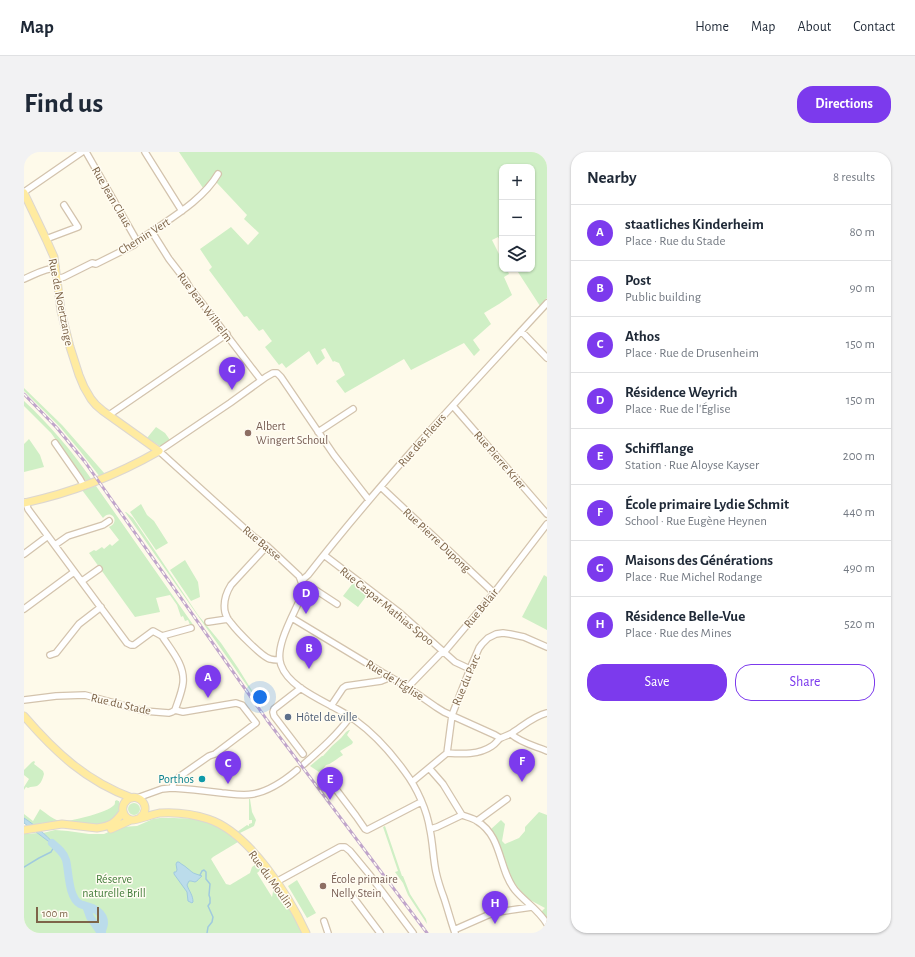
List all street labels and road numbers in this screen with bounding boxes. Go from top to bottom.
street label: Rue Jean Claus [90,165,134,229]
street label: Chemin Vert [116,215,172,257]
street label: Rue de Noertzange [47,257,75,347]
street label: Rue Jean Wilhelm [175,270,235,344]
street label: Rue des Fleurs [396,411,448,469]
street label: Rue Pierre Krier [472,429,528,491]
street label: Rue Pierre Dupong [401,506,473,574]
street label: Rue Basse [240,523,284,563]
street label: Rue Caspar Mathias Spoo [338,565,436,648]
street label: Rue Belair [461,586,501,630]
street label: Rue du Parc [450,652,482,707]
street label: Rue de l'Église [364,657,427,702]
street label: Rue du Stade [90,691,152,717]
street label: Rue du Moulin [246,848,296,910]

